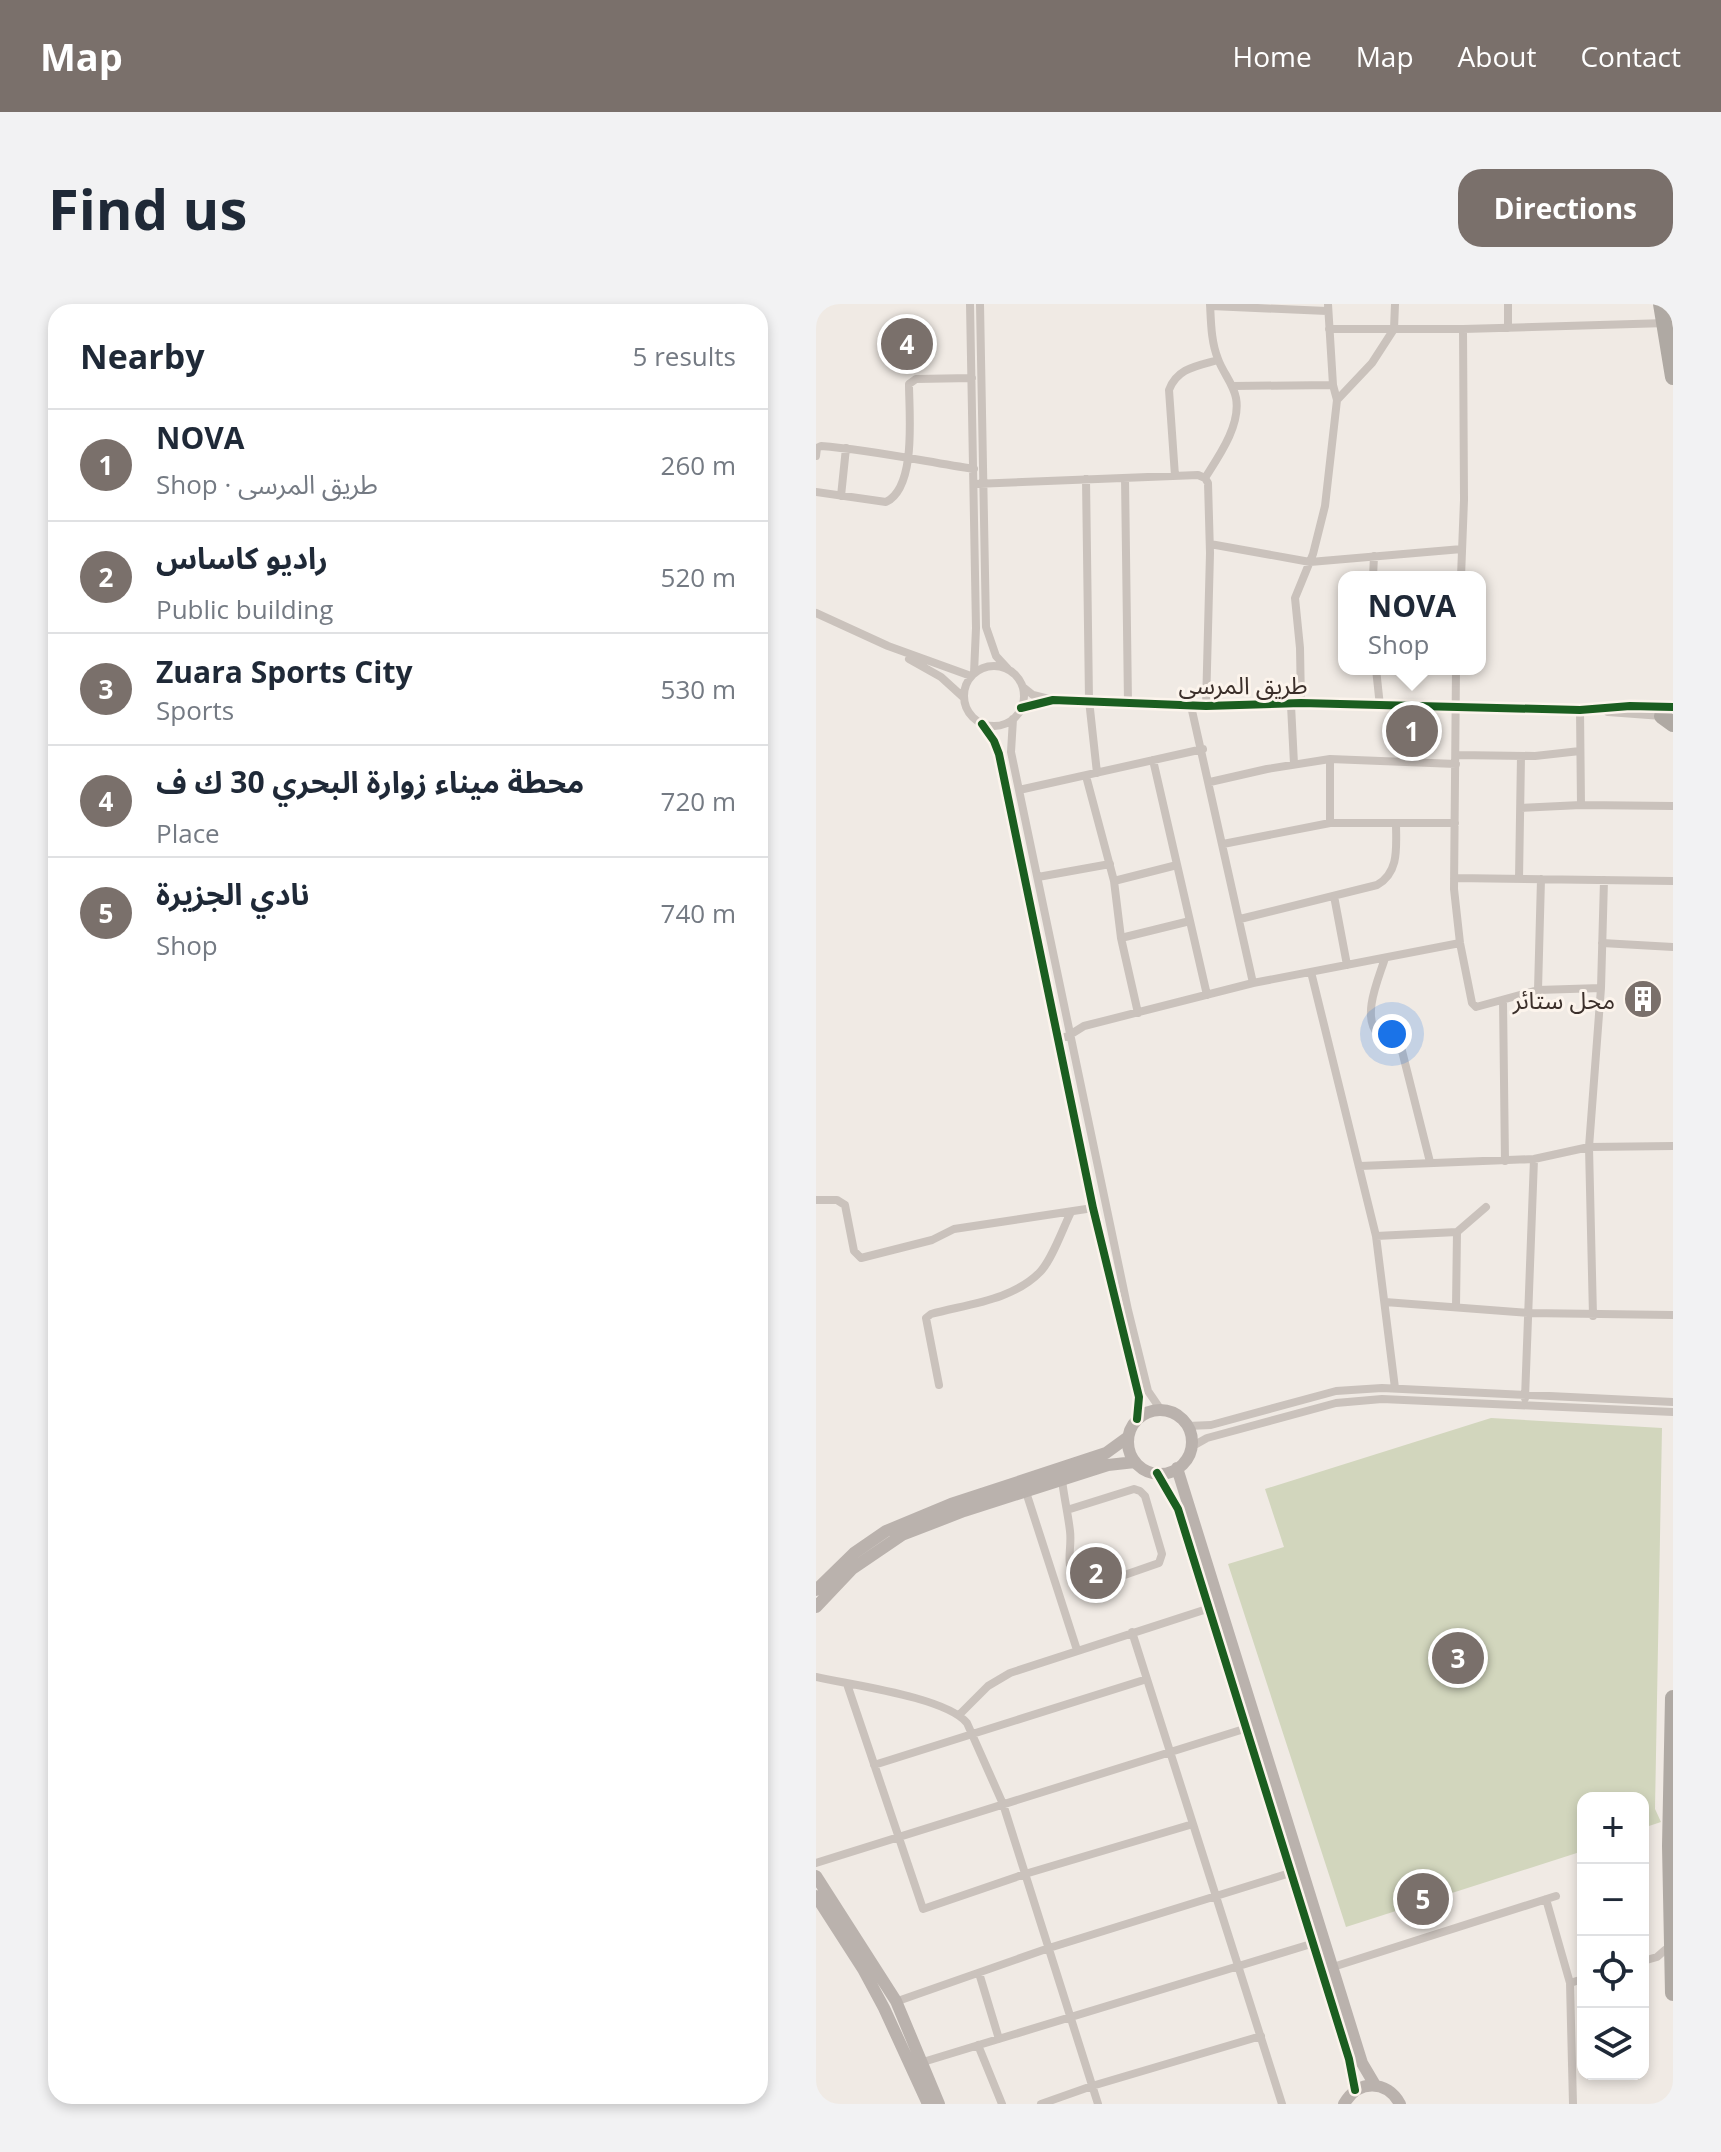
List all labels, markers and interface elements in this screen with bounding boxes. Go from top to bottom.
text: Map [40,30,123,82]
text: Home [1233,37,1312,75]
text: Map [1356,37,1414,75]
text: About [1458,37,1536,75]
text: Contact [1580,37,1681,75]
button: Directions [1458,169,1673,247]
text: Find us [48,170,247,246]
pin: 4 [881,314,933,374]
text: Nearby [80,333,205,379]
text: 5 results [633,338,736,374]
text: NOVA [156,417,244,458]
text: 1 [99,447,113,483]
text: 260 m [661,447,736,483]
text: Shop · طريق المرسى [156,466,378,502]
text: راديو كاساس [156,537,328,578]
text: 2 [99,559,113,595]
text: 520 m [661,559,736,595]
popup [1338,571,1486,675]
text: NOVA [1368,585,1456,626]
text: Public building [156,591,333,627]
text: Shop [1368,626,1430,662]
text: Zuara Sports City [156,651,413,692]
street label: طريق المرسى [1179,668,1307,701]
text: 3 [99,671,113,707]
text: 530 m [661,671,736,707]
text: Sports [156,692,234,728]
pin: 1 [1386,701,1438,761]
text: محطة ميناء زوارة البحري 30 ك ف [156,761,584,802]
text: 4 [99,783,113,819]
text: 720 m [661,783,736,819]
text: Place [156,815,220,851]
text: نادي الجزيرة [156,873,310,914]
text: 5 [99,895,113,931]
text: 740 m [661,895,736,931]
text: Shop [156,927,218,963]
building icon: محل ستائر [1622,978,1664,1020]
place label: محل ستائر [1512,983,1615,1016]
your location [1372,1014,1412,1054]
pin: 2 [1070,1543,1122,1603]
pin: 3 [1432,1628,1484,1688]
map controls [1577,1792,1649,2080]
button: + [1577,1792,1649,1864]
button: − [1577,1864,1649,1936]
pin: 5 [1397,1869,1449,1929]
button: locate [1577,1936,1649,2008]
button: layers [1577,2008,1649,2080]

